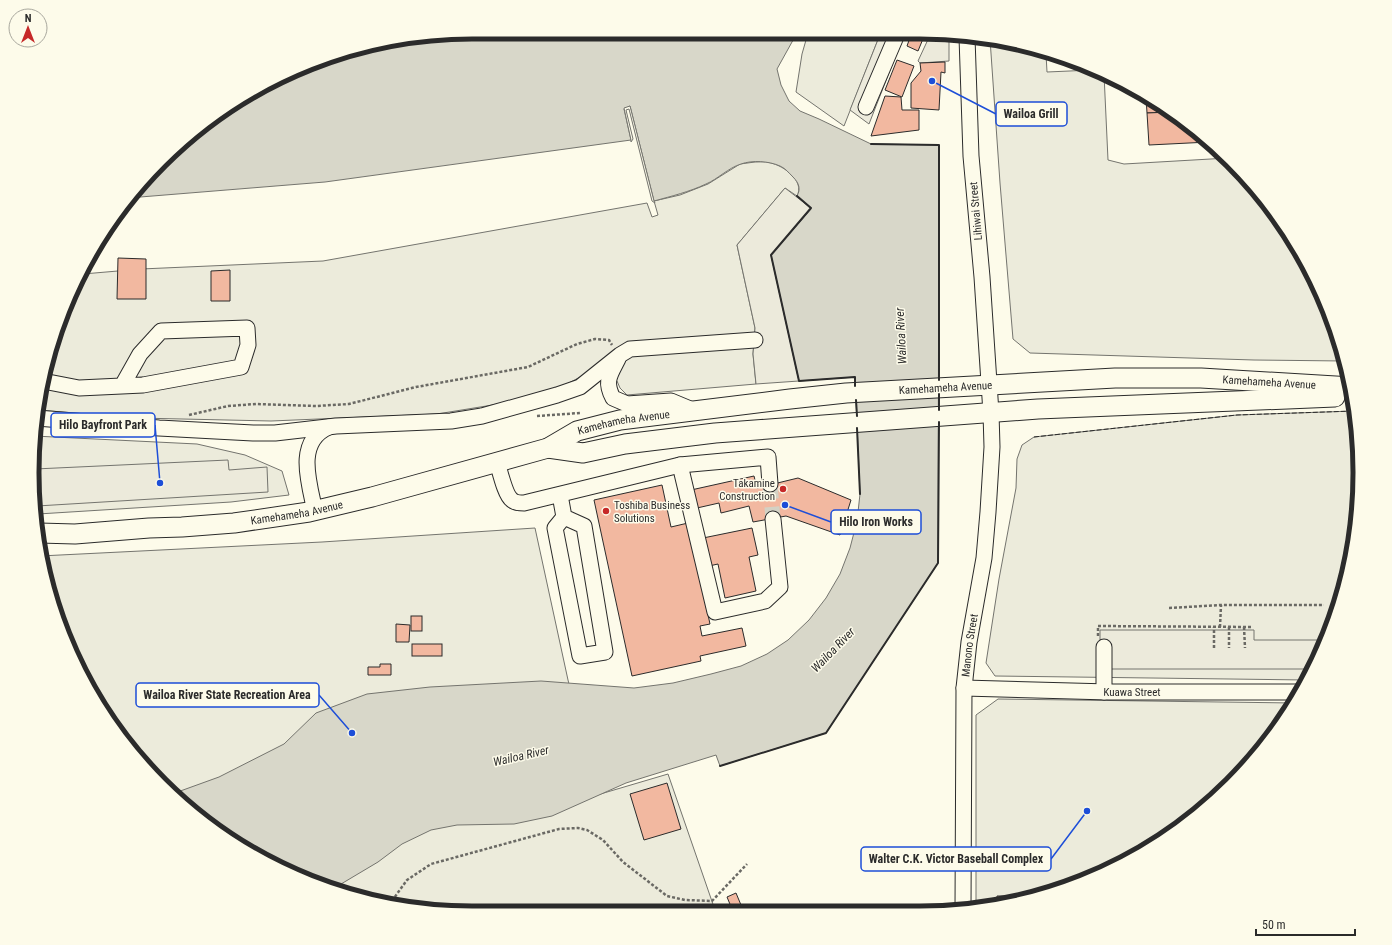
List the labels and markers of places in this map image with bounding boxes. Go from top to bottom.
callout: Wailoa Grill [996,102,1067,126]
callout: Hilo Bayfront Park [51,413,155,437]
place label: Takamine Construction [719,477,775,503]
marker: Takamine Construction [778,484,788,494]
place label: Toshiba Business Solutions [614,499,690,525]
marker: Toshiba Business Solutions [601,506,611,516]
callout: Hilo Iron Works [831,510,921,534]
callout: Wailoa River State Recreation Area [136,683,319,707]
callout: Walter C.K. Victor Baseball Complex [861,847,1051,871]

